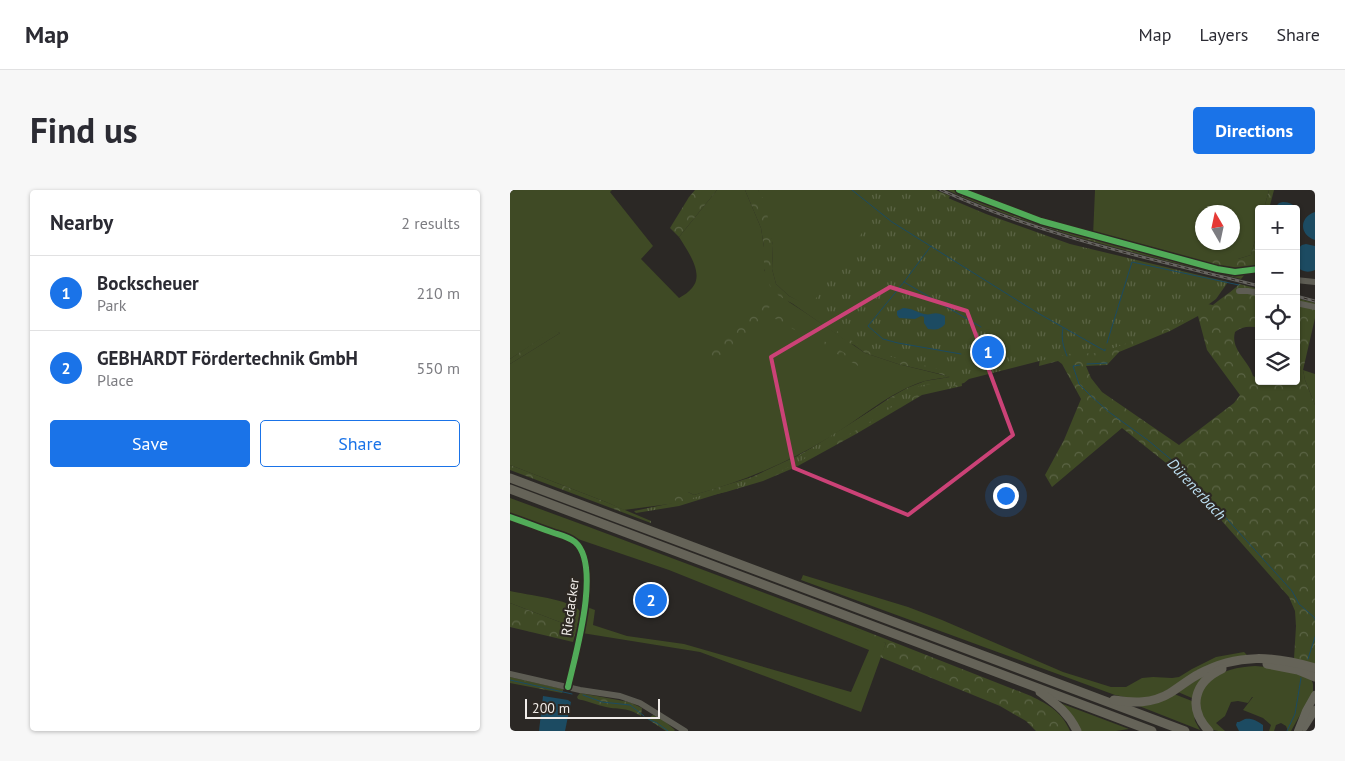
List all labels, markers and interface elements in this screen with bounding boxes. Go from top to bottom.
text: Map [25,19,69,50]
text: Map [1139,23,1171,46]
text: Layers [1199,23,1248,46]
text: Share [1276,23,1320,46]
text: Find us [30,107,138,153]
button: Directions [1193,107,1315,154]
north arrow [1195,205,1240,250]
map controls [1255,205,1300,385]
button: + [1255,205,1300,250]
text: Nearby [50,209,113,236]
text: 2 results [401,213,460,233]
button: − [1255,250,1300,295]
text: Bockscheuer [97,271,199,295]
text: 1 [61,283,71,303]
text: 210 m [417,283,460,303]
text: Park [97,295,126,315]
button: locate [1255,295,1300,340]
pin: 1 [972,333,1004,371]
button: layers [1255,340,1300,385]
text: GEBHARDT Fördertechnik GmbH [97,346,358,370]
text: 2 [61,358,71,378]
text: 550 m [417,358,460,378]
text: Place [97,370,134,390]
button: Save [50,420,250,467]
button: Share [260,420,460,467]
water label: Dürenerbach [1163,454,1231,524]
your location [993,483,1019,509]
street label: Riedacker [557,577,583,637]
pin: 2 [635,581,667,619]
scale bar [525,696,660,719]
text: 200 m [532,699,570,717]

